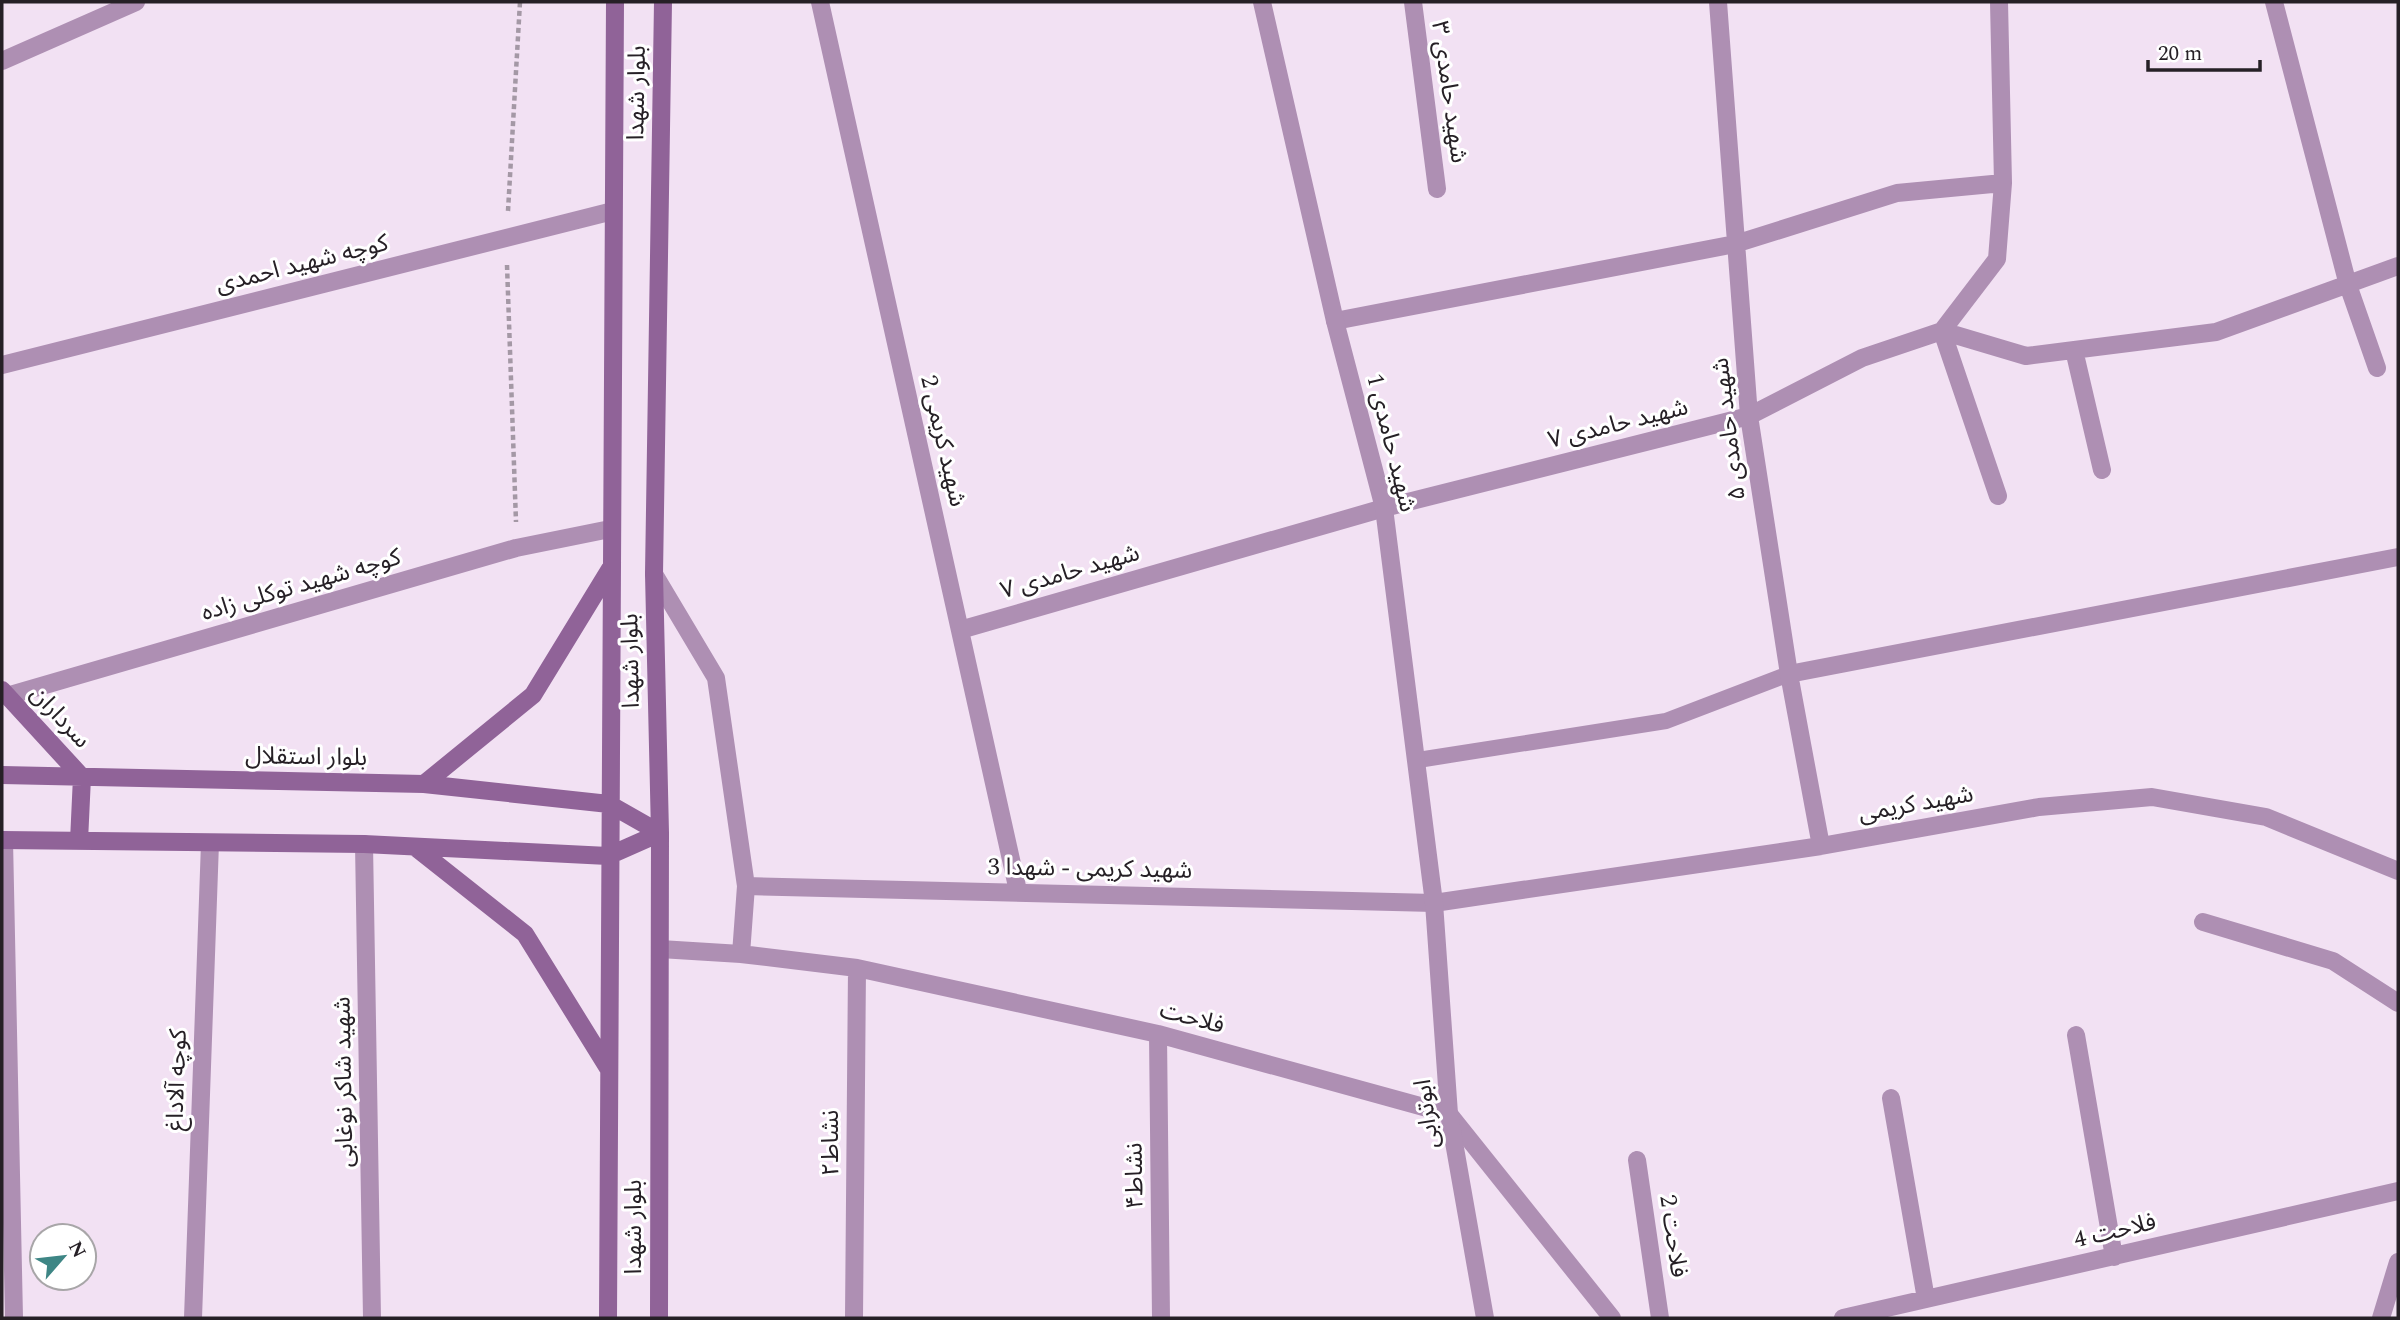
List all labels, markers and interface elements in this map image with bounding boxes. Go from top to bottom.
street label: شهید حامدی ۳ [1421,19,1477,165]
scale bar [2148,28,2260,72]
text: 20 m [2158,38,2202,70]
street label: بلوار شهدا [618,45,656,141]
street label: کوچه شهید احمدی [212,225,393,303]
street label: شهید حامدی ۵ [1702,356,1756,502]
street label: شهيد حامدی 1 [1356,370,1426,516]
street label: شهيد کريمی 2 [910,372,976,510]
street label: شهید حامدی ۷ [1544,389,1692,459]
street label: شهید حامدی ۷ [996,535,1144,609]
street label: کوچه شهید توکلی زاده [197,539,406,631]
street label: بلوار شهدا [612,613,650,709]
street label: سرداران [21,677,99,757]
street label: بلوار استقلال [245,738,367,776]
street label: شهید کریمی [1856,776,1976,832]
street label: شهيد کريمی - شهدا 3 [987,849,1193,889]
street label: فلاحت [1156,992,1228,1044]
street label: شهید شاکر نوغابی [325,996,363,1168]
street label: کوچه آلاداغ [157,1027,197,1132]
street label: ابوترابی [1405,1077,1449,1151]
street label: نشاط۲ [813,1110,849,1176]
street label: نشاط۴ [1116,1142,1154,1210]
street label: بلوار شهدا [616,1180,652,1274]
street label: فلاحت 2 [1649,1192,1697,1280]
street label: فلاحت 4 [2070,1204,2160,1258]
north arrow [28,1222,98,1292]
text: N [60,1236,93,1263]

